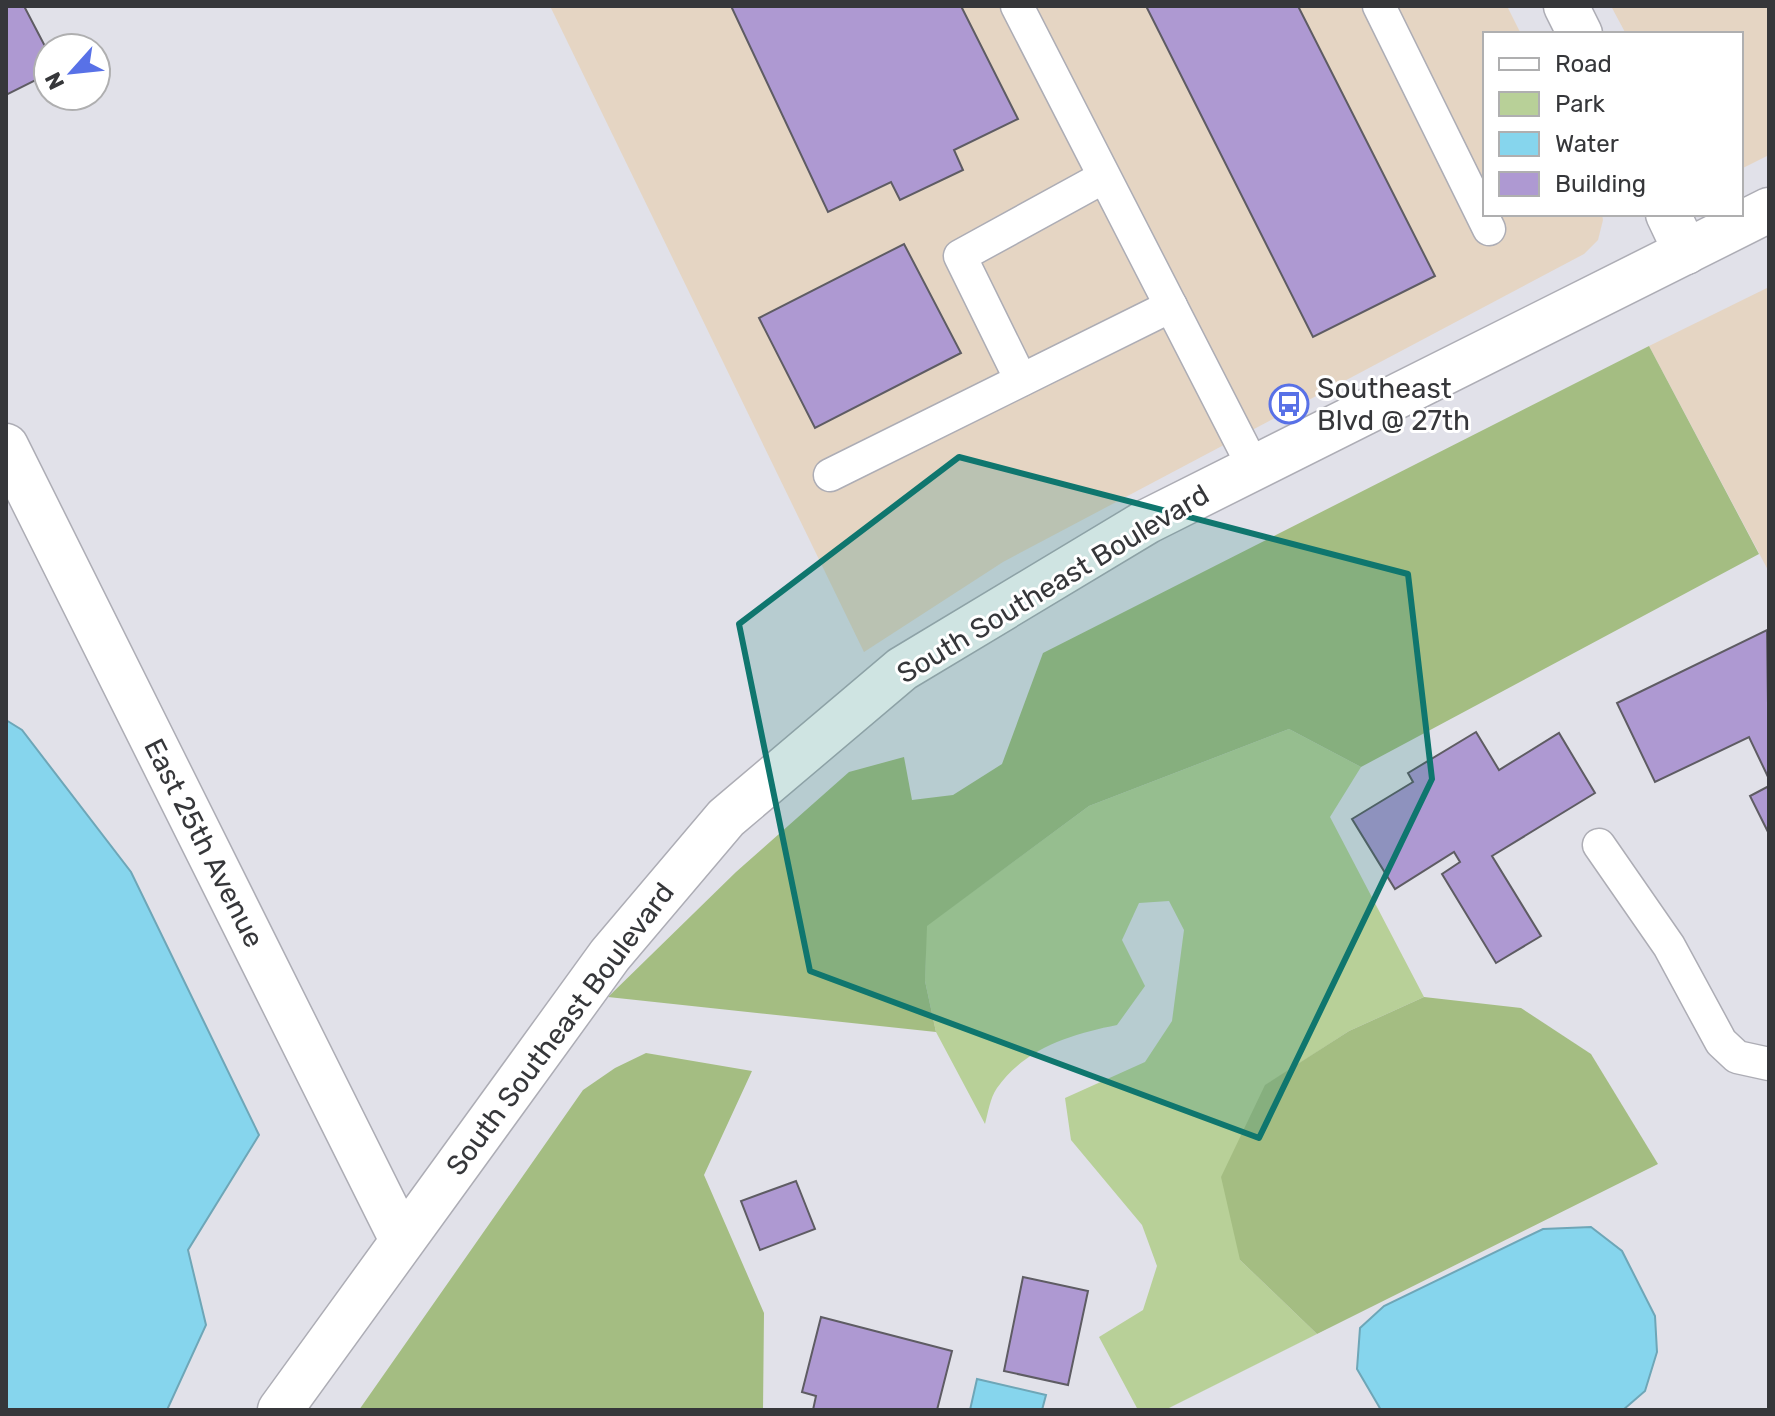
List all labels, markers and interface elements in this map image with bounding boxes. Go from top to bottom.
north arrow [32,32,112,112]
legend [1483,32,1743,216]
text: Road [1555,50,1612,78]
text: N [39,68,70,94]
text: Park [1555,90,1606,118]
text: Water [1555,130,1619,158]
text: Building [1555,170,1646,198]
place label: Southeast Blvd @ 27th [1317,372,1470,437]
bus stop icon: Southeast Blvd @ 27th [1268,383,1310,425]
street label: South Southeast Boulevard [891,478,1215,690]
street label: East 25th Avenue [137,733,271,953]
street label: South Southeast Boulevard [439,876,681,1182]

